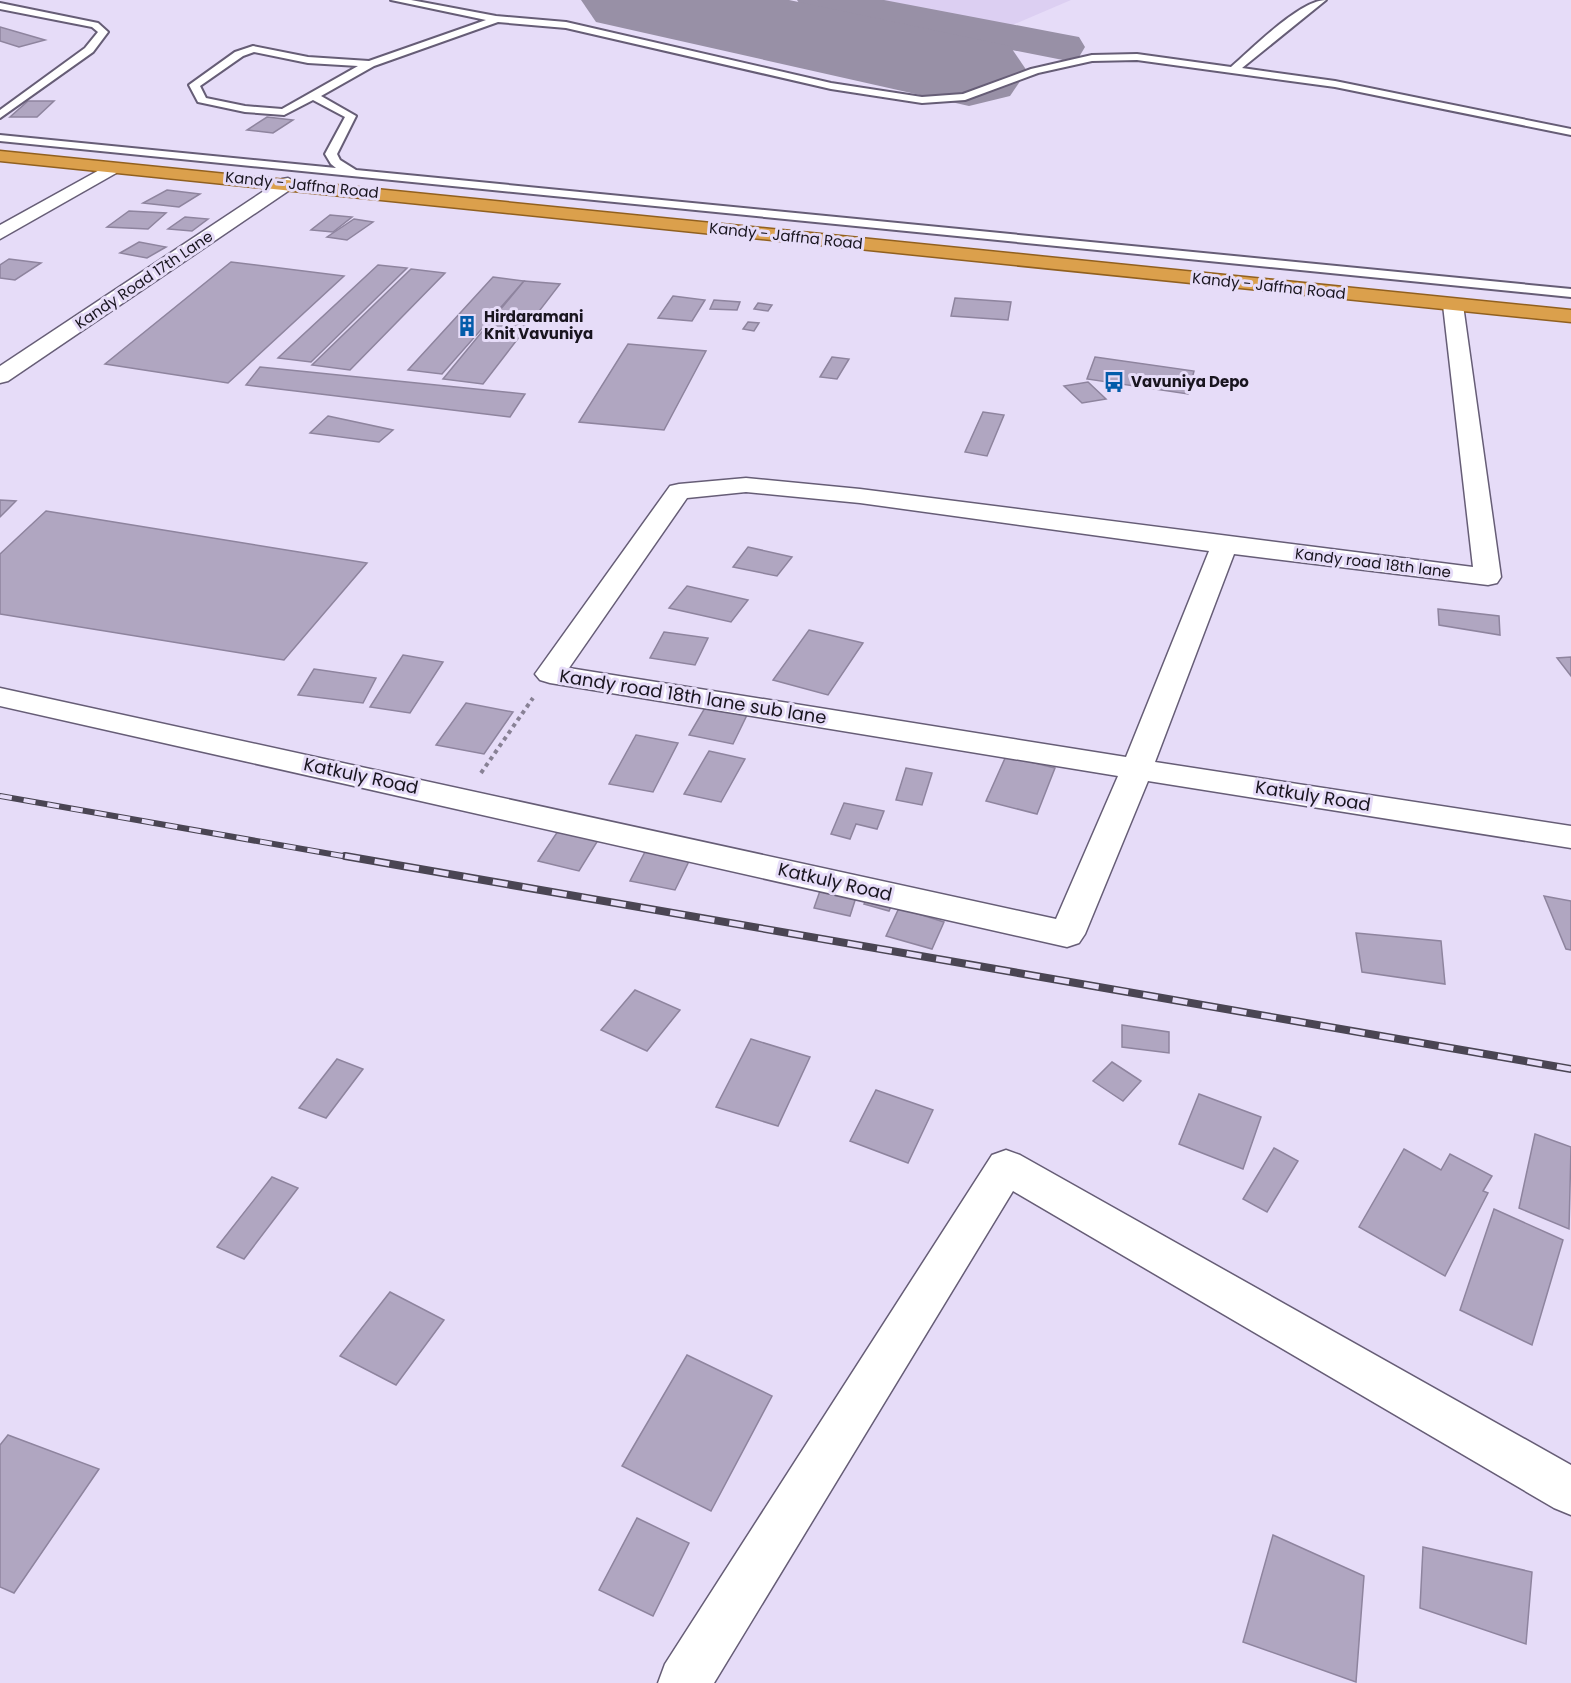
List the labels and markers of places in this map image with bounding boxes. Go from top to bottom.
place label: Hirdaramani Knit Vavuniya [484,306,593,344]
building icon: Hirdaramani Knit Vavuniya [455,314,479,338]
bus stop icon: Vavuniya Depo [1102,370,1126,394]
place label: Vavuniya Depo [1131,371,1249,392]

